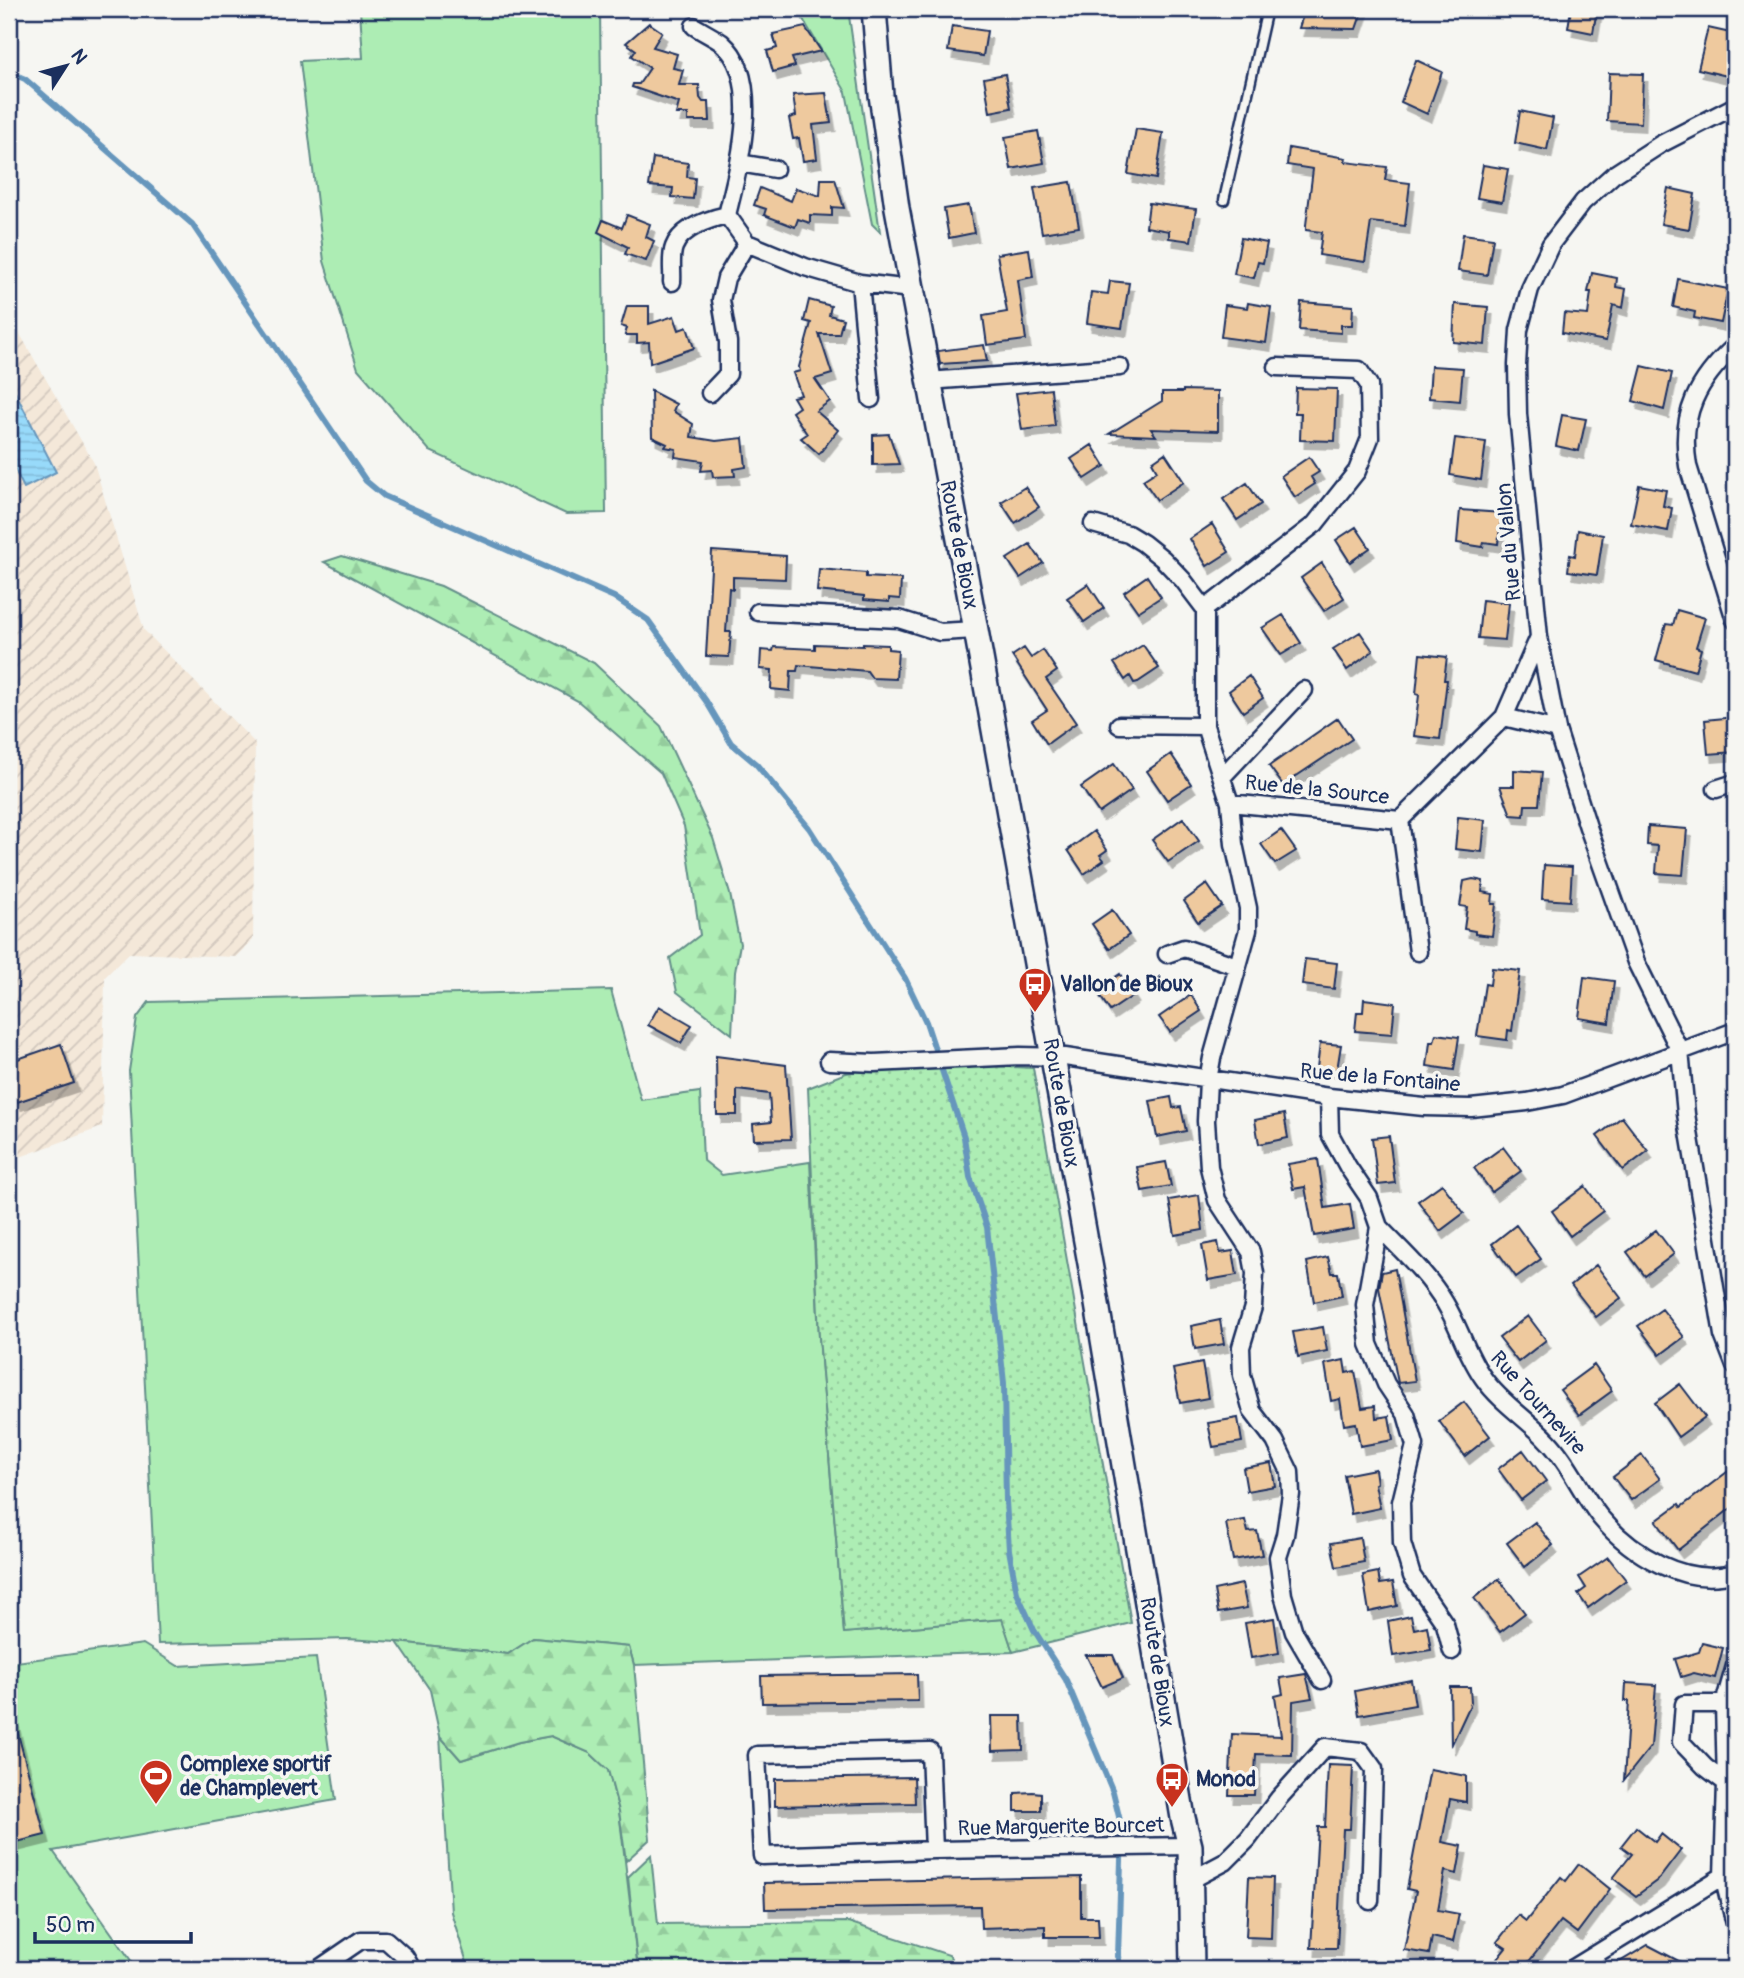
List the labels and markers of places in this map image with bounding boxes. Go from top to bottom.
bus stop icon: Vallon de Bioux [1016,965,1054,1014]
place label: Vallon de Bioux [1060,971,1193,998]
place label: Complexe sportif de Champlevert [180,1751,332,1802]
sports icon: Complexe sportif de Champlevert [137,1757,175,1806]
bus stop icon: Monod [1153,1760,1191,1809]
place label: Monod [1196,1766,1256,1793]

